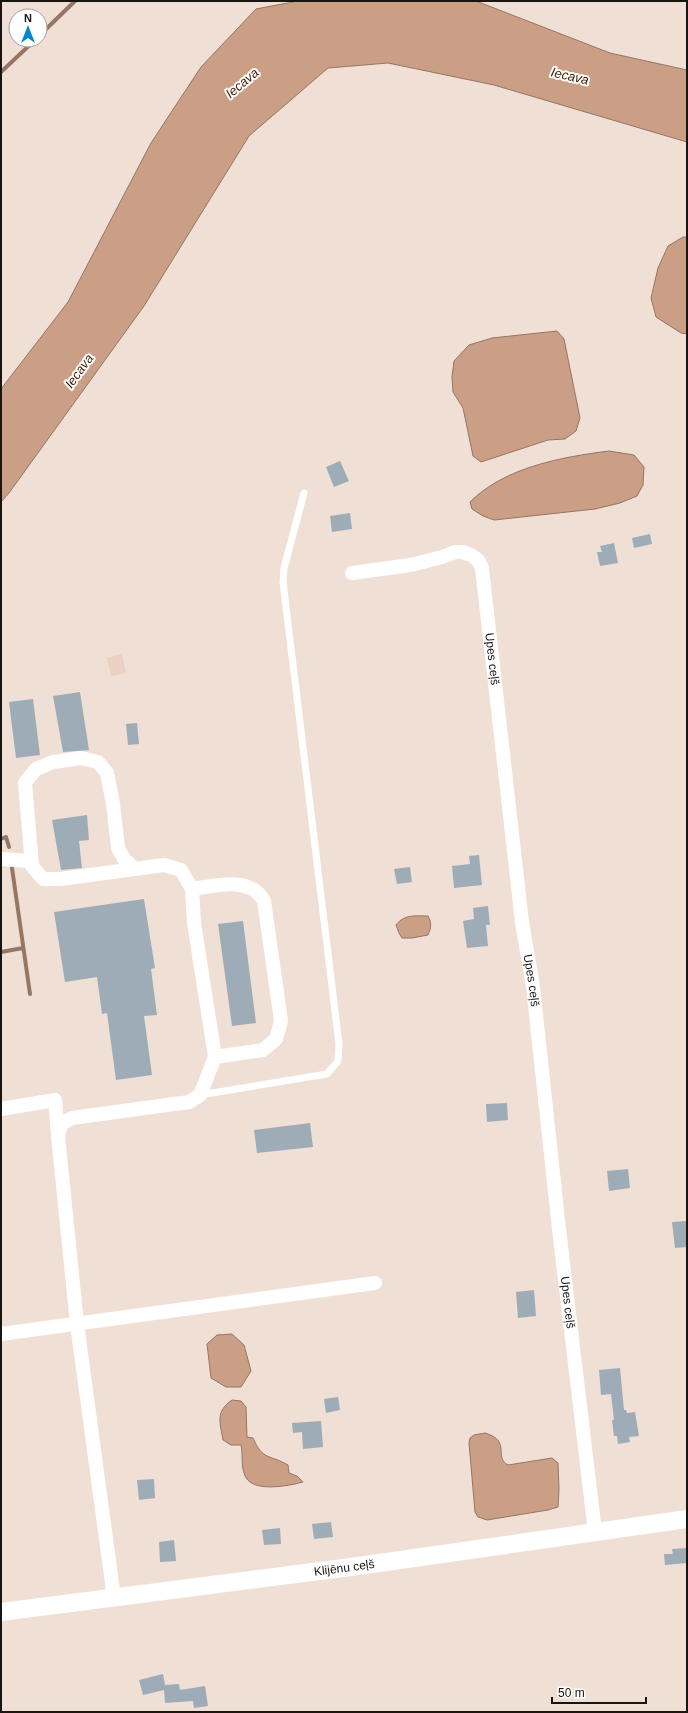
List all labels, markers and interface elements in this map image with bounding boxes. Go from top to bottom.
north arrow [8,8,48,48]
text: N [24,12,32,24]
water label: Iecava [550,64,590,88]
water label: Iecava [223,65,261,101]
water label: Iecava [62,351,96,391]
street label: Upes ceļš [482,632,502,686]
street label: Upes ceļš [521,953,542,1007]
street label: Upes ceļš [558,1275,578,1329]
street label: Klijēnu ceļš [313,1557,375,1579]
scale bar [552,1679,646,1705]
text: 50 m [558,1686,585,1700]

